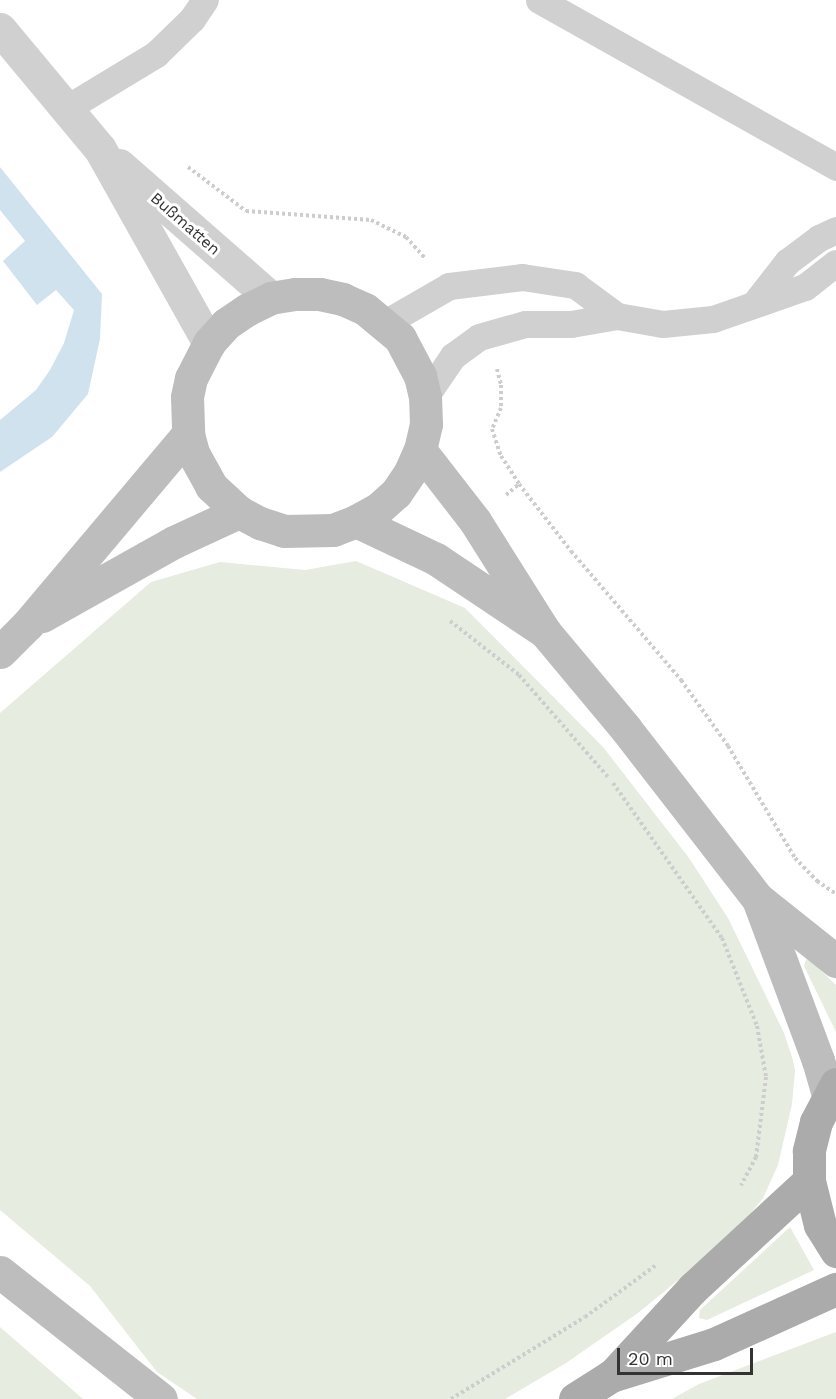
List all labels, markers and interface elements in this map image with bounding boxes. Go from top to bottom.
street label: Bußmatten [146,189,224,259]
scale bar [620,1336,756,1374]
text: 20 m [628,1348,673,1369]

